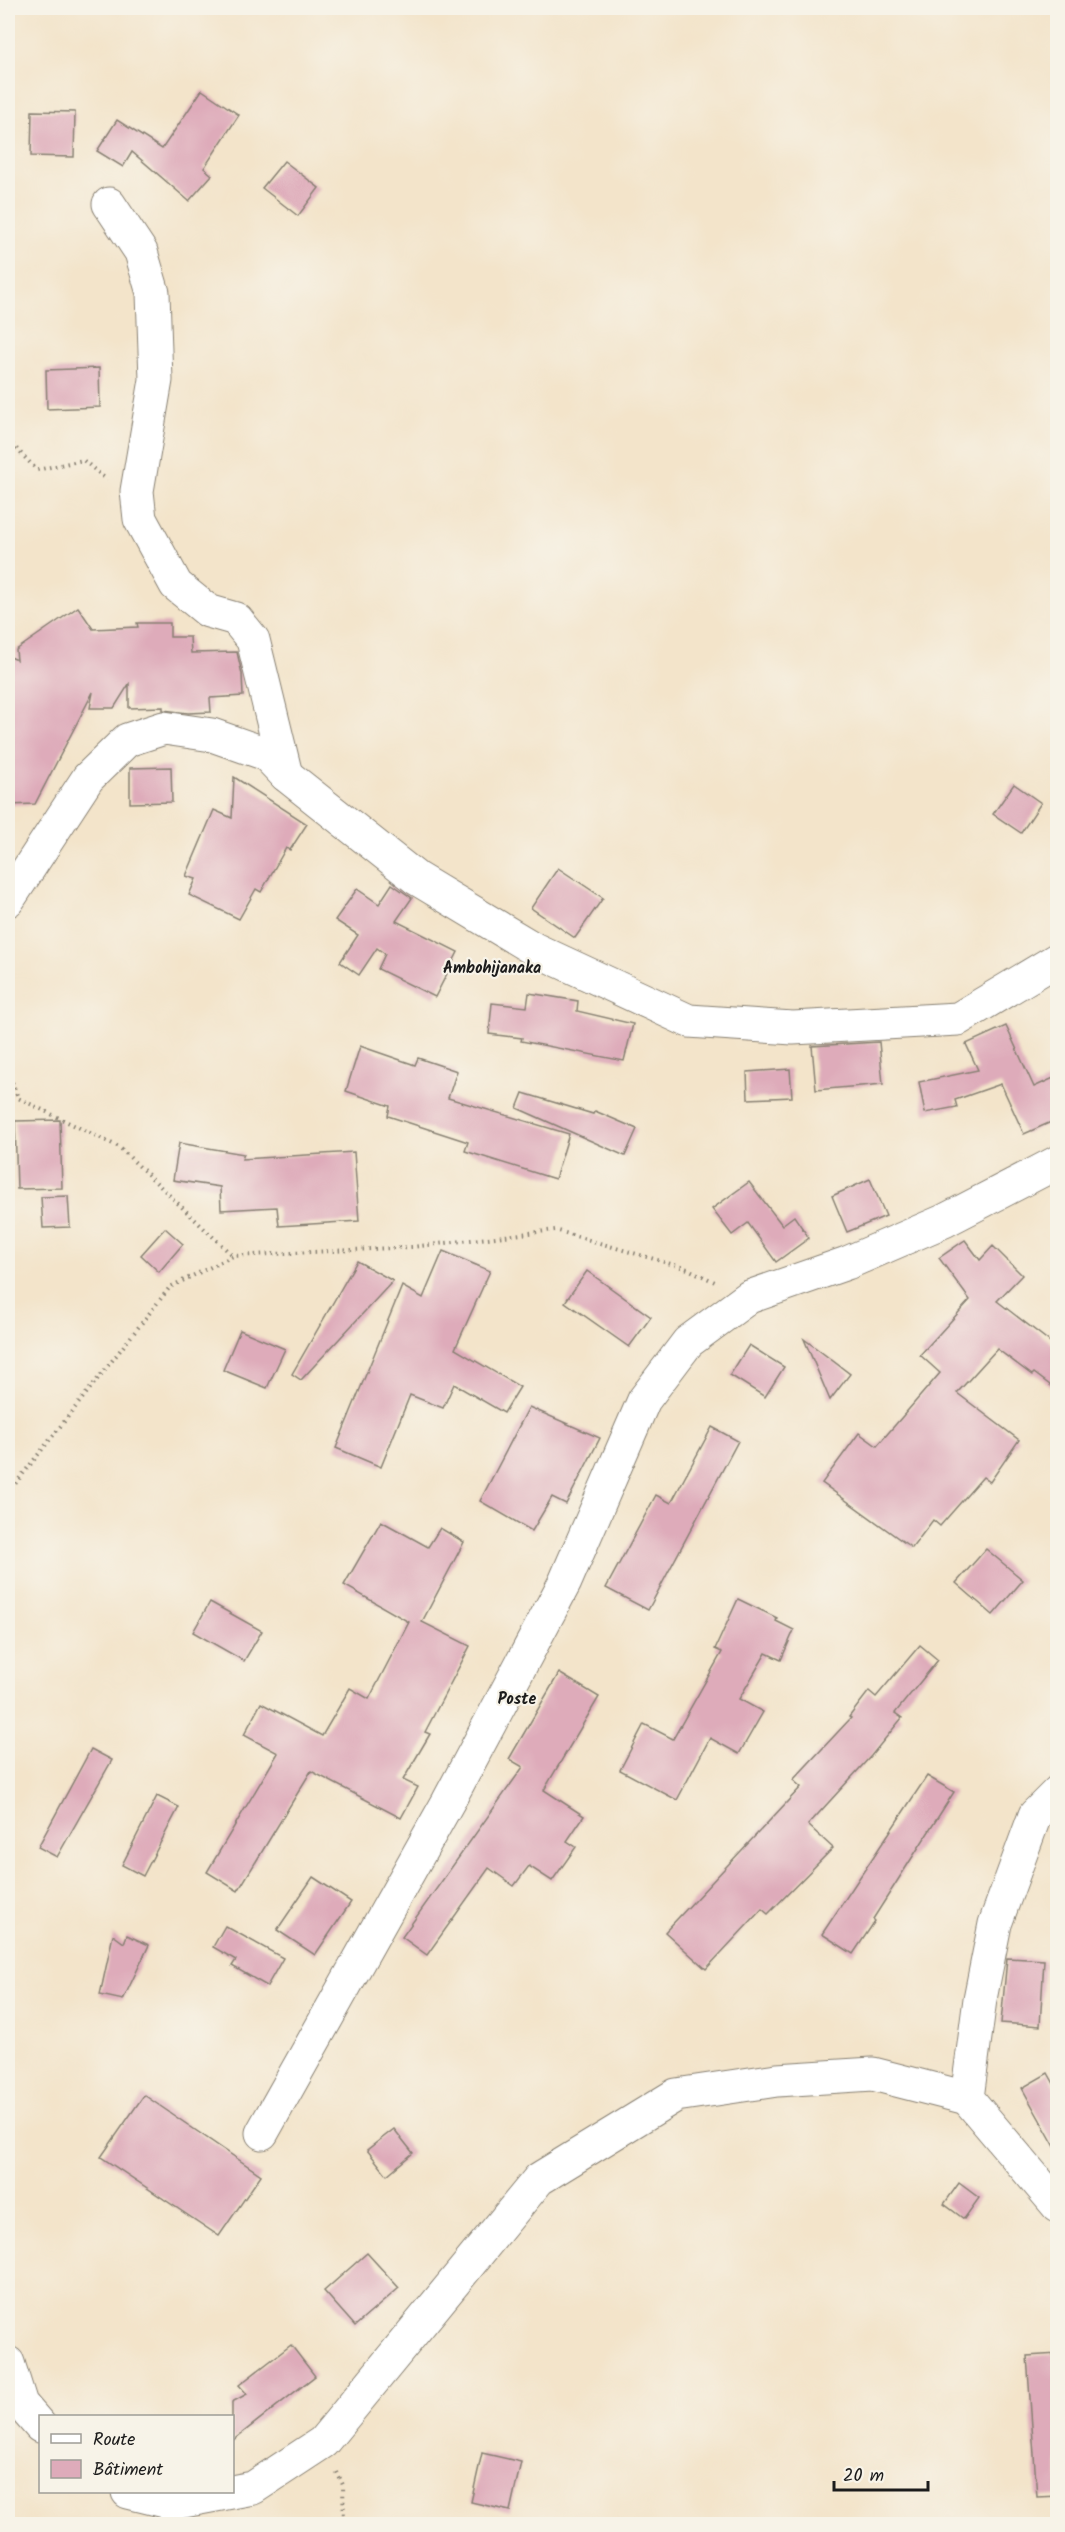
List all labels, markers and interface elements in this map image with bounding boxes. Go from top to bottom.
district label: Ambohijanaka [443,956,541,981]
district label: Poste [498,1687,536,1712]
legend [39,2415,234,2493]
text: Route [93,2426,135,2455]
scale bar [834,2454,928,2492]
text: Bâtiment [93,2456,164,2485]
text: 20 m [843,2462,884,2491]

